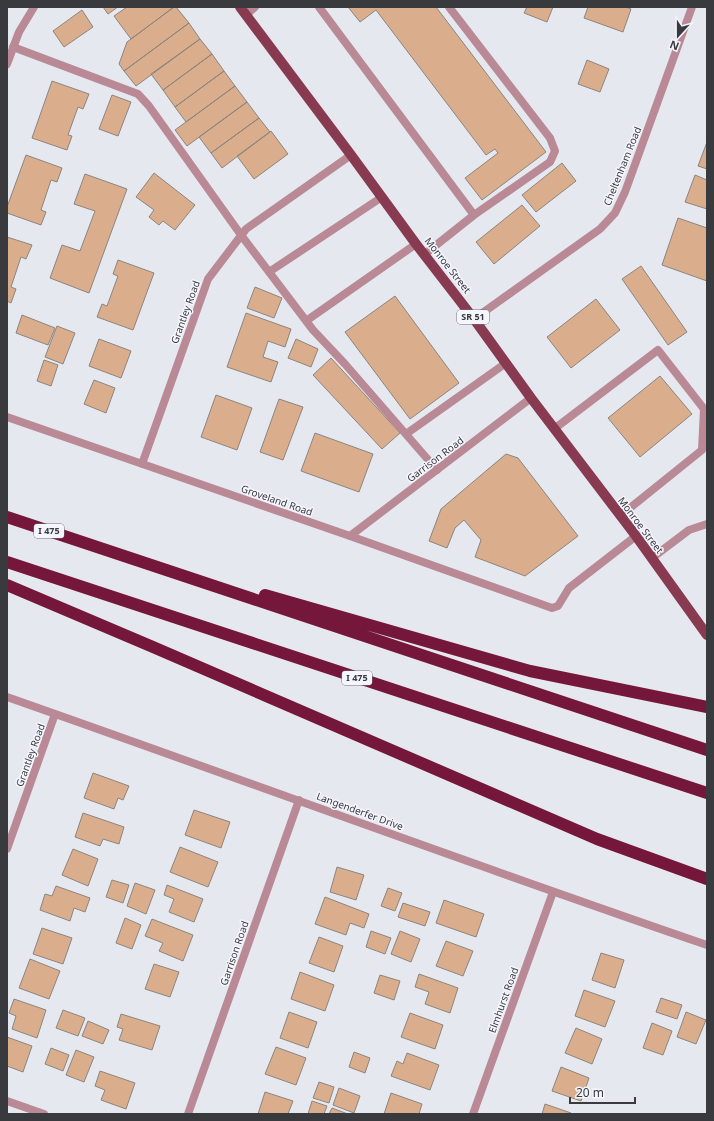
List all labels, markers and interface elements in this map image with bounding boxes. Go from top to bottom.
north arrow [658,16,698,56]
text: N [667,37,681,54]
street label: Cheltenham Road [600,124,644,208]
street label: Monroe Street [422,234,475,296]
street label: Grantley Road [167,278,203,346]
road number: SR 51 [457,310,489,324]
street label: Garrison Road [404,433,466,485]
street label: Groveland Road [239,481,315,519]
street label: Monroe Street [615,494,667,556]
road number: I 475 [34,524,64,538]
road number: I 475 [342,671,372,685]
street label: Grantley Road [12,721,48,789]
street label: Langenderfer Drive [315,789,406,833]
street label: Garrison Road [216,919,252,987]
street label: Elmhurst Road [485,965,521,1035]
scale bar [570,1079,635,1105]
text: 20 m [576,1084,604,1101]

